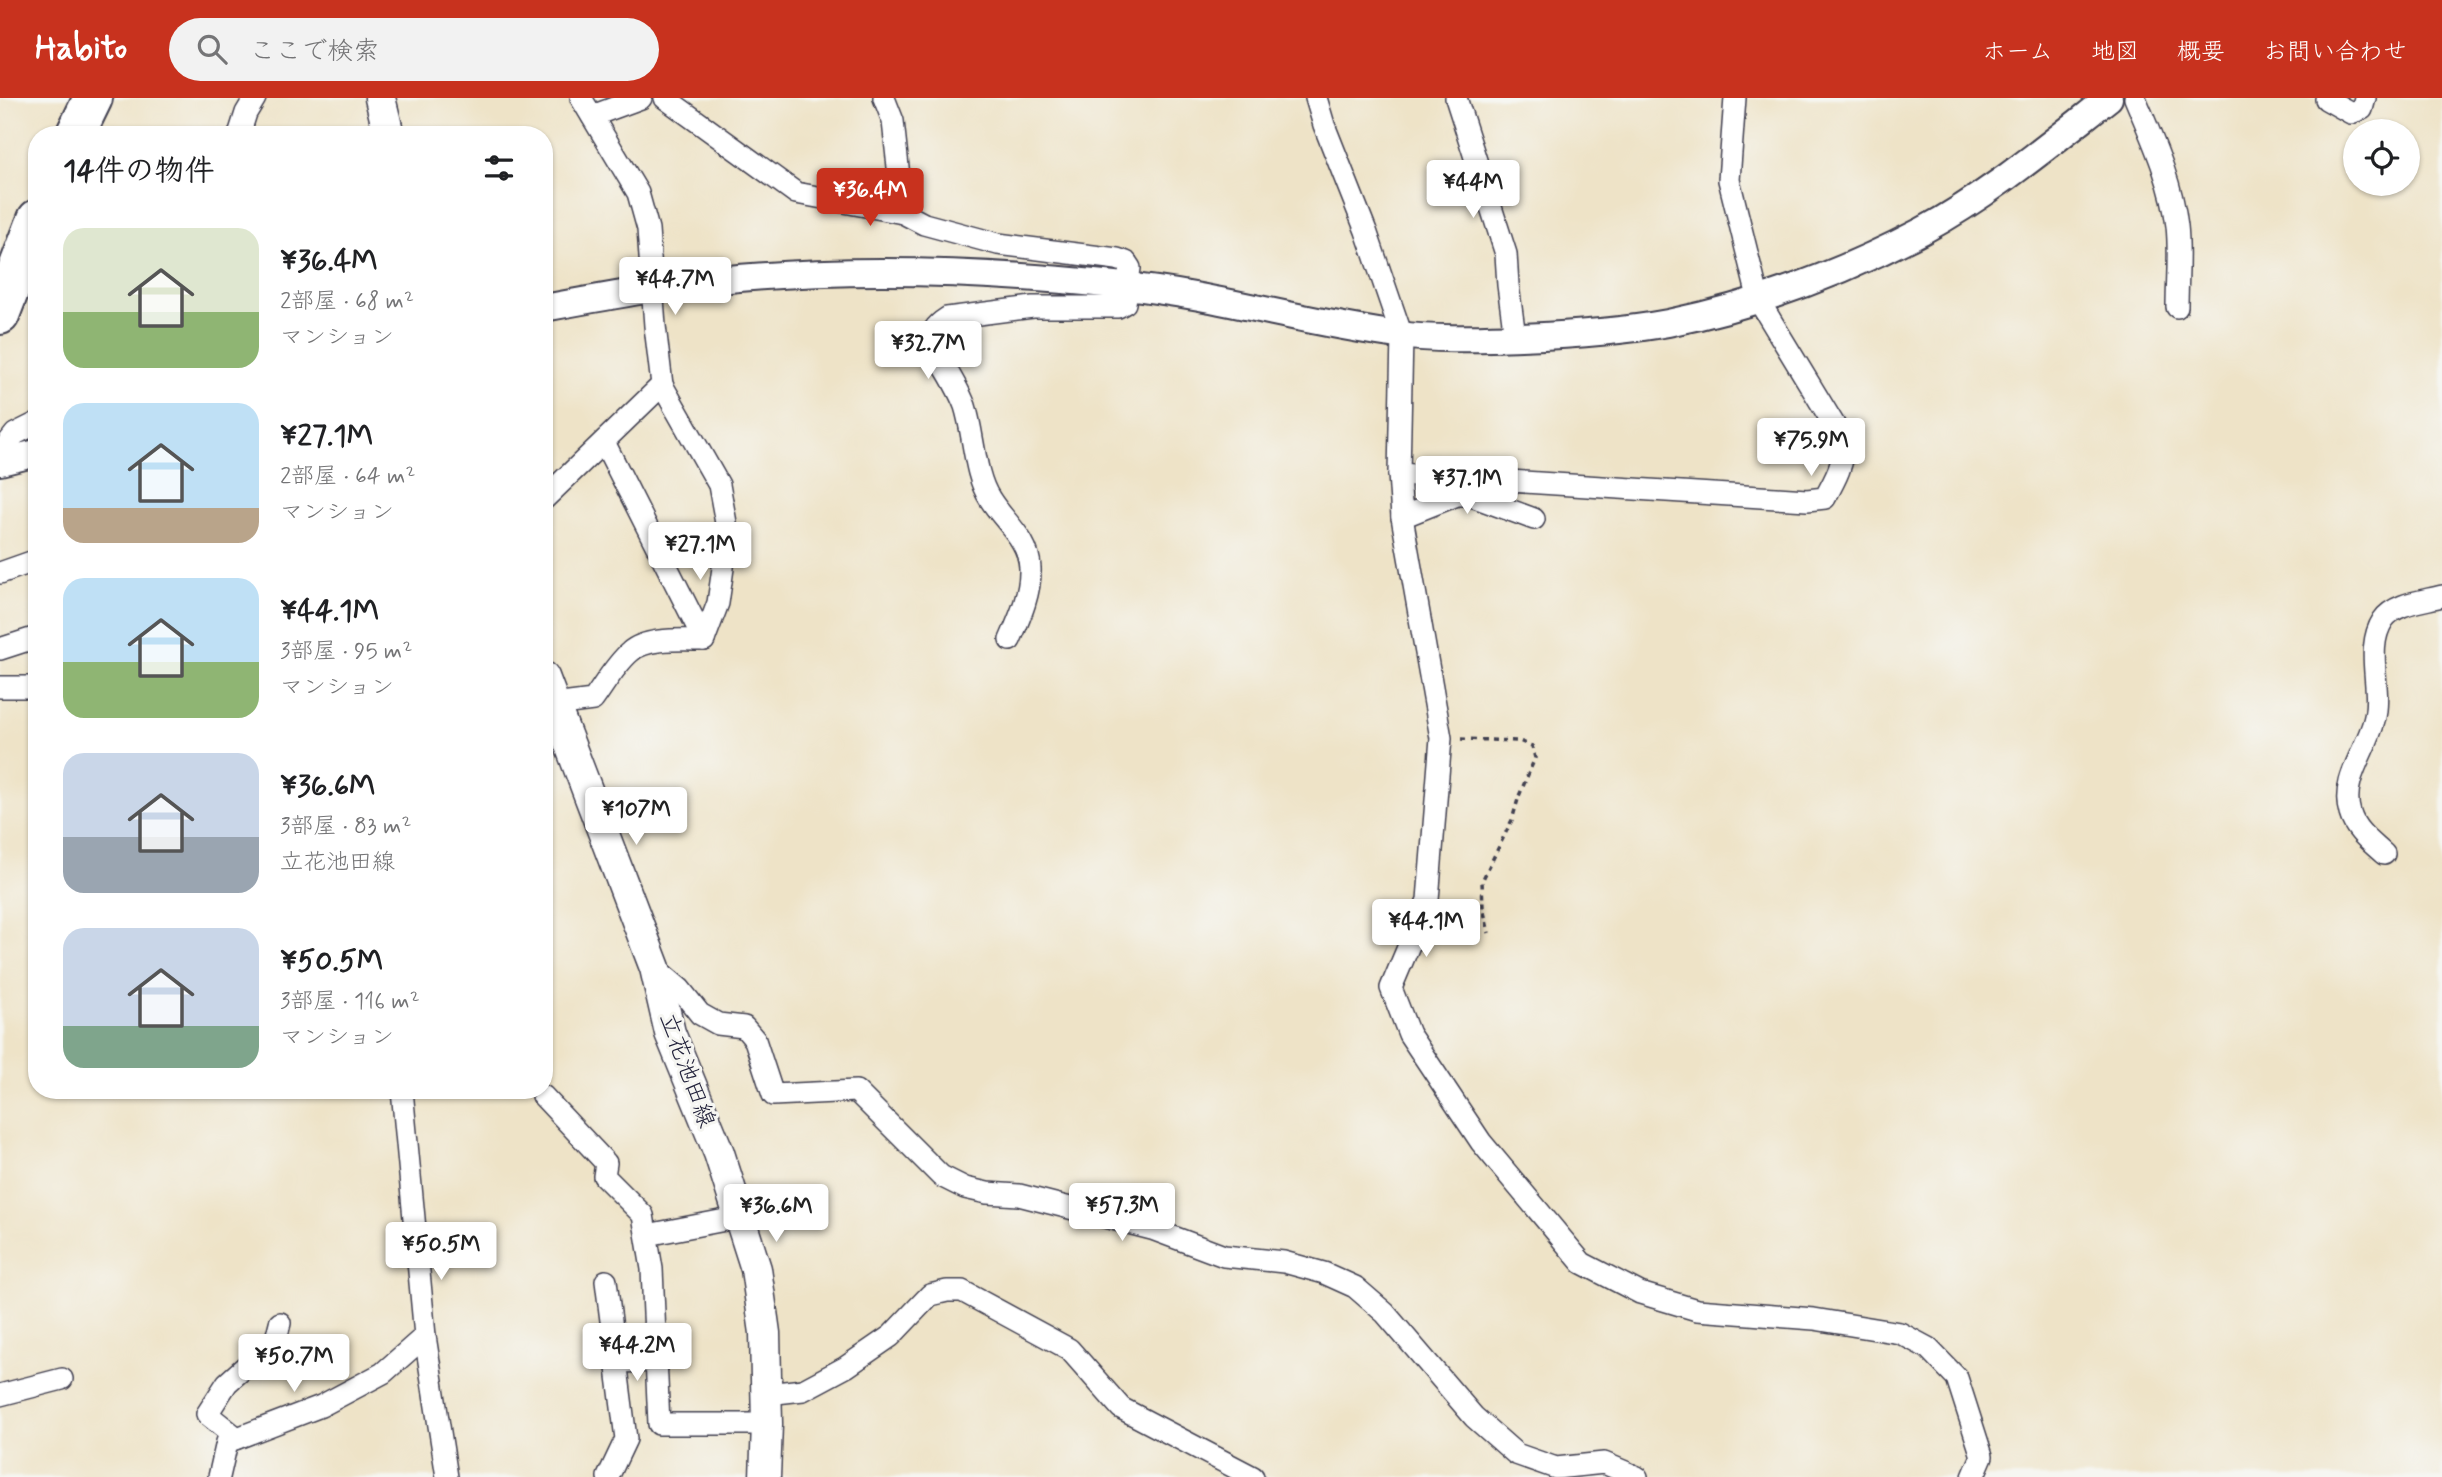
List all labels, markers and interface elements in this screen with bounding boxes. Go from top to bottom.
search box [169,18,659,81]
text: Habito [35,27,127,71]
icon: search [193,30,231,68]
text: ここで検索 [249,35,379,69]
text: ホーム [1982,37,2053,68]
text: 地図 [2091,37,2139,68]
text: 概要 [2177,37,2225,68]
text: お問い合わせ [2263,37,2407,68]
map controls [2343,119,2420,196]
button: locate [2343,119,2420,196]
icon: filters [480,149,518,187]
text: 14件の物件 [63,152,215,191]
pin: ¥44M [1432,160,1514,220]
text: ¥44M [1443,168,1503,198]
pin: ¥36.4M [813,169,927,228]
text: ¥36.4M [833,176,907,206]
text: ¥36.4M [280,242,377,281]
icon: home [119,256,203,340]
pin: ¥44.7M [618,258,732,317]
text: ¥44.7M [635,265,715,295]
text: 2部屋 · 68 m² [280,287,414,317]
pin: ¥32.7M [871,322,985,381]
text: マンション [280,323,394,353]
text: ¥32.7M [891,329,965,359]
text: ¥27.1M [280,417,373,456]
pin: ¥75.9M [1754,418,1868,478]
text: ¥75.9M [1773,426,1849,456]
icon: home [119,431,203,515]
pin: ¥37.1M [1410,456,1524,516]
text: 2部屋 · 64 m² [280,462,415,492]
text: ¥37.1M [1432,464,1502,494]
text: マンション [280,498,394,528]
pin: ¥27.1M [643,522,757,582]
text: ¥27.1M [664,530,736,560]
text: ¥44.1M [280,592,379,631]
icon: home [119,606,203,690]
text: 3部屋 · 95 m² [280,637,412,667]
text: マンション [280,673,394,703]
text: ¥36.6M [280,767,375,806]
icon: home [119,781,203,865]
pin: ¥107M [587,788,685,847]
text: ¥107M [601,795,671,825]
text: 3部屋 · 83 m² [280,812,412,842]
text: 立花池田線 [280,848,395,878]
pin: ¥44.1M [1369,900,1483,959]
text: ¥44.1M [1388,907,1464,937]
text: ¥50.5M [280,942,383,981]
icon: home [119,956,203,1040]
text: 3部屋 · 116 m² [280,987,420,1017]
street label: 立花池田線 [652,1009,722,1132]
text: マンション [280,1023,394,1053]
pin: ¥36.6M [719,1184,833,1244]
pin: ¥57.3M [1065,1184,1179,1243]
text: ¥57.3M [1085,1191,1159,1221]
text: ¥36.6M [739,1192,813,1222]
pin: ¥50.5M [384,1222,498,1282]
text: ¥50.5M [402,1230,480,1260]
pin: ¥44.2M [580,1324,694,1383]
text: ¥44.2M [599,1331,675,1361]
pin: ¥50.7M [237,1334,351,1394]
text: ¥50.7M [254,1342,334,1372]

